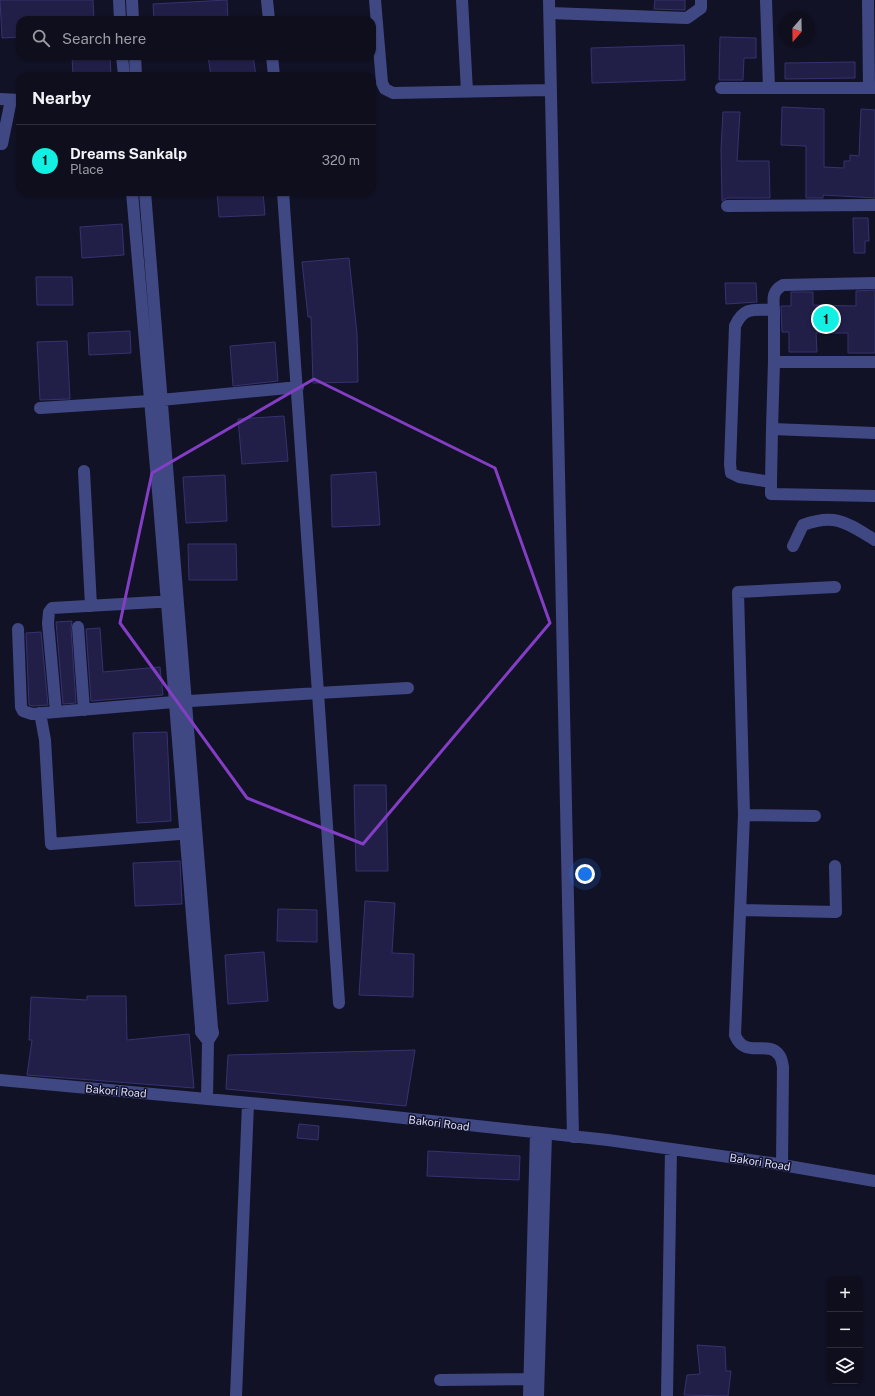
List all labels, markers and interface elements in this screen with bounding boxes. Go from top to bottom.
north arrow [779,12,815,48]
search box [16,16,376,60]
icon: search [30,27,52,49]
text: Search here [62,30,146,47]
text: Nearby [32,88,91,108]
text: Dreams Sankalp [70,145,187,162]
text: 1 [42,153,48,168]
text: 320 m [322,153,360,168]
text: Place [70,162,104,177]
pin: 1 [813,304,839,334]
your location [575,864,595,884]
street label: Bakori Road [85,1082,147,1100]
street label: Bakori Road [408,1113,470,1133]
street label: Bakori Road [729,1151,791,1173]
map controls [827,1276,863,1384]
button: + [827,1276,863,1312]
button: − [827,1312,863,1348]
button: layers [827,1348,863,1384]

